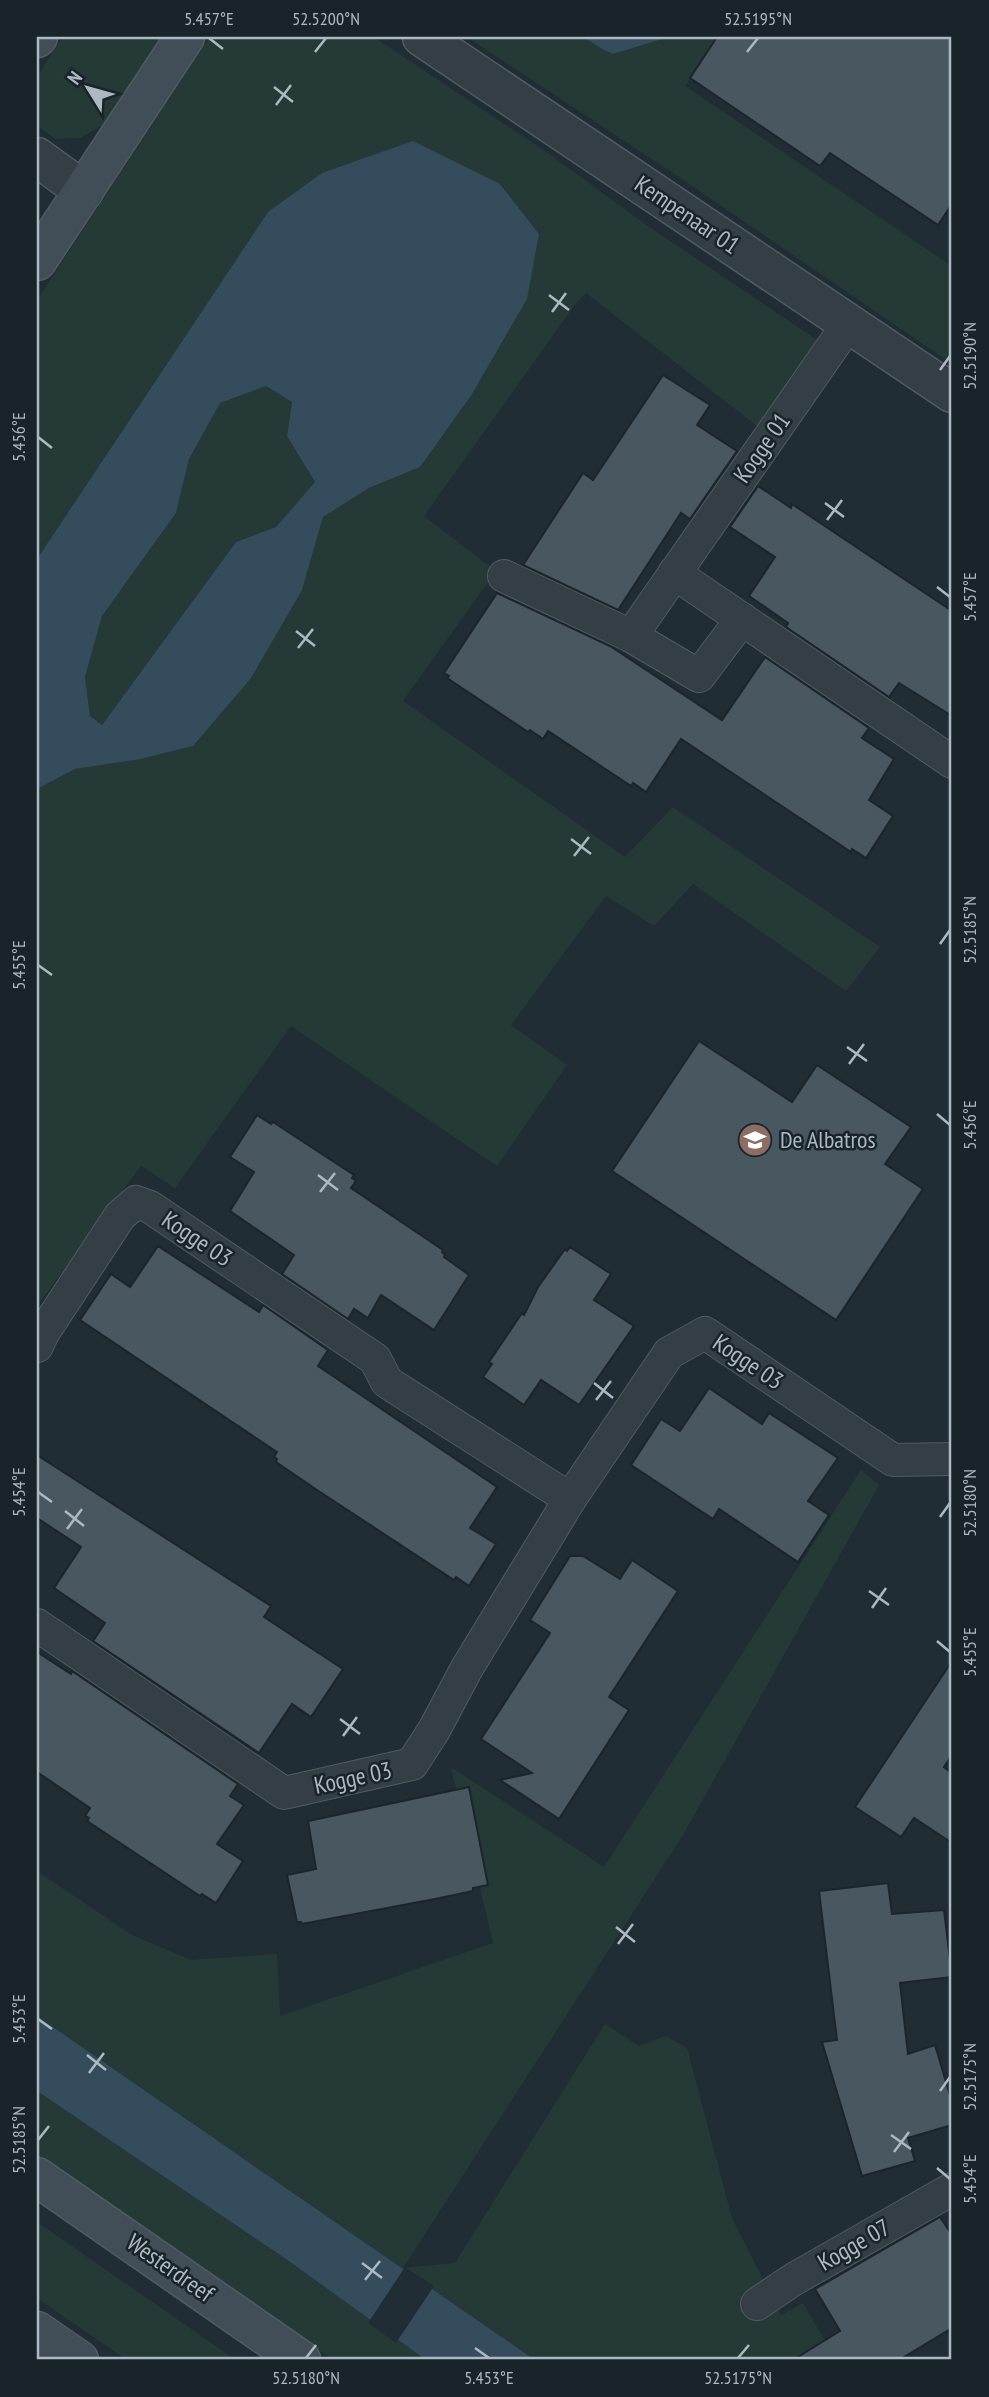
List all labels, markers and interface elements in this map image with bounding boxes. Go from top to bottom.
text: 5.457°E [184,7,234,30]
text: 52.5200°N [292,7,360,30]
text: 52.5195°N [724,7,792,30]
north arrow [52,52,122,122]
text: N [62,66,87,89]
street label: Kempenaar 01 [629,168,746,261]
text: 52.5190°N [958,322,981,390]
street label: Kogge 01 [726,407,797,489]
text: 5.456°E [7,412,30,462]
text: 5.457°E [958,572,981,622]
text: 52.5185°N [958,896,981,964]
text: 5.455°E [7,940,30,990]
text: 5.456°E [958,1100,981,1150]
school or university icon: De Albatros [736,1121,774,1159]
place label: De Albatros [780,1124,876,1155]
street label: Kogge 03 [156,1204,239,1273]
street label: Kogge 03 [707,1327,790,1396]
text: 5.454°E [7,1467,30,1517]
text: 52.5180°N [958,1469,981,1537]
text: 5.455°E [958,1627,981,1677]
street label: Kogge 03 [311,1754,395,1801]
text: 5.453°E [7,1994,30,2044]
text: 52.5175°N [958,2043,981,2111]
text: 52.5185°N [7,2106,30,2174]
text: 5.454°E [958,2154,981,2204]
street label: Kogge 07 [812,2211,896,2278]
street label: Westerdreef [121,2227,220,2309]
text: 52.5180°N [272,2366,340,2389]
text: 5.453°E [464,2366,514,2389]
text: 52.5175°N [704,2366,772,2389]

